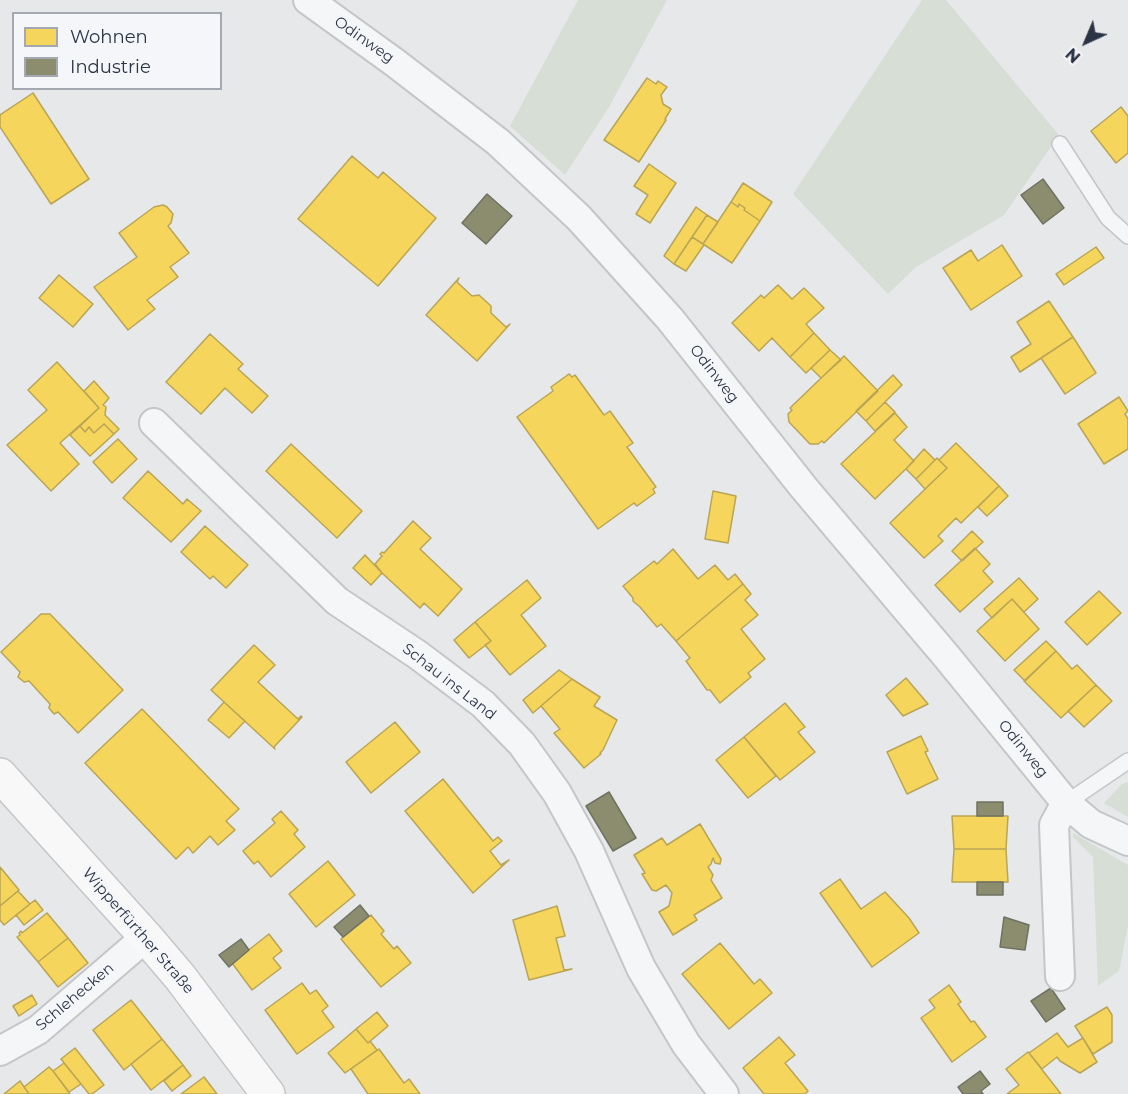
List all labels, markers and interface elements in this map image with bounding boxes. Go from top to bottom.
legend [12,12,222,90]
north arrow [1056,12,1116,72]
street label: Odinweg [331,13,397,67]
text: Wohnen [70,26,148,48]
text: N [1062,44,1084,67]
text: Industrie [70,56,151,78]
street label: Odinweg [686,341,742,407]
street label: Schau ins Land [399,640,499,724]
street label: Odinweg [994,716,1052,782]
street label: Wipperfürther Straße [78,864,198,998]
street label: Schlehecken [32,959,118,1035]

